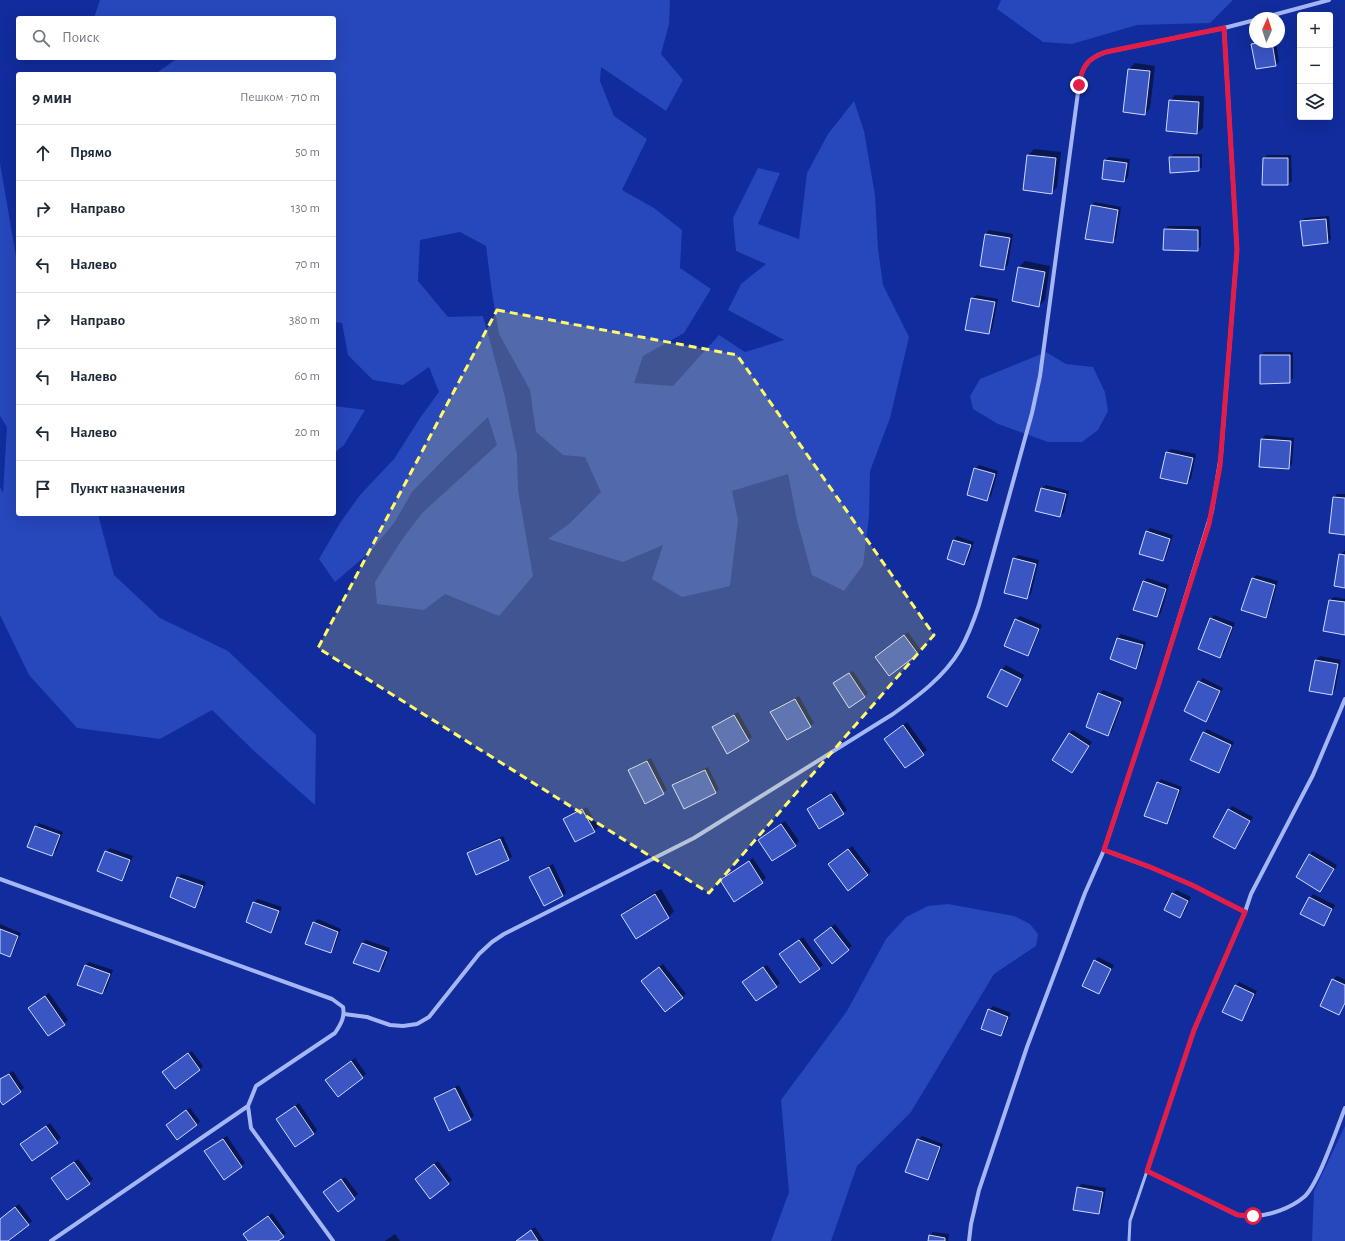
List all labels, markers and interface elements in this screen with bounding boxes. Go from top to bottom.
north arrow [1249,12,1285,48]
map controls [1297,12,1333,120]
button: + [1297,12,1333,48]
search box [16,16,336,60]
icon: search [30,27,52,49]
text: Поиск [62,30,100,45]
button: − [1297,48,1333,84]
route end [1070,76,1088,94]
button: layers [1297,84,1333,120]
text: 9 мин [32,89,72,106]
text: Пешком · 710 m [240,91,320,104]
icon: ahead [32,142,54,164]
text: Прямо [70,145,112,160]
text: 50 m [295,146,320,159]
icon: right [32,198,54,220]
text: Направо [70,201,125,216]
text: 130 m [291,202,320,215]
icon: left [32,254,54,276]
text: Налево [70,257,117,272]
text: 70 m [295,258,320,271]
icon: right [32,310,54,332]
text: Направо [70,313,125,328]
text: 380 m [289,314,320,327]
icon: left [32,366,54,388]
text: Налево [70,369,117,384]
text: 60 m [294,370,320,383]
icon: left [32,422,54,444]
text: Налево [70,425,117,440]
text: 20 m [295,426,320,439]
icon: arrive [32,478,54,500]
text: Пункт назначения [70,481,185,496]
route start [1244,1207,1262,1225]

